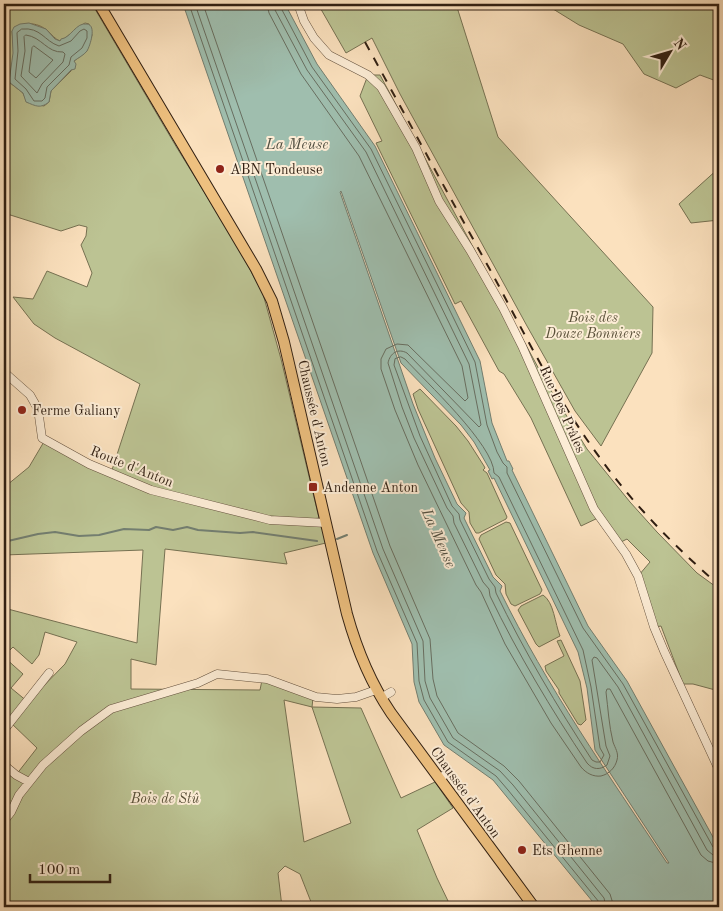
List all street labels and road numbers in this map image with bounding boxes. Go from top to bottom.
street label: Chaussée d'Anton [295,359,333,468]
street label: Rue Des Prâles [537,364,588,455]
street label: Route d'Anton [88,444,175,490]
street label: Chaussée d'Anton [428,745,503,841]

